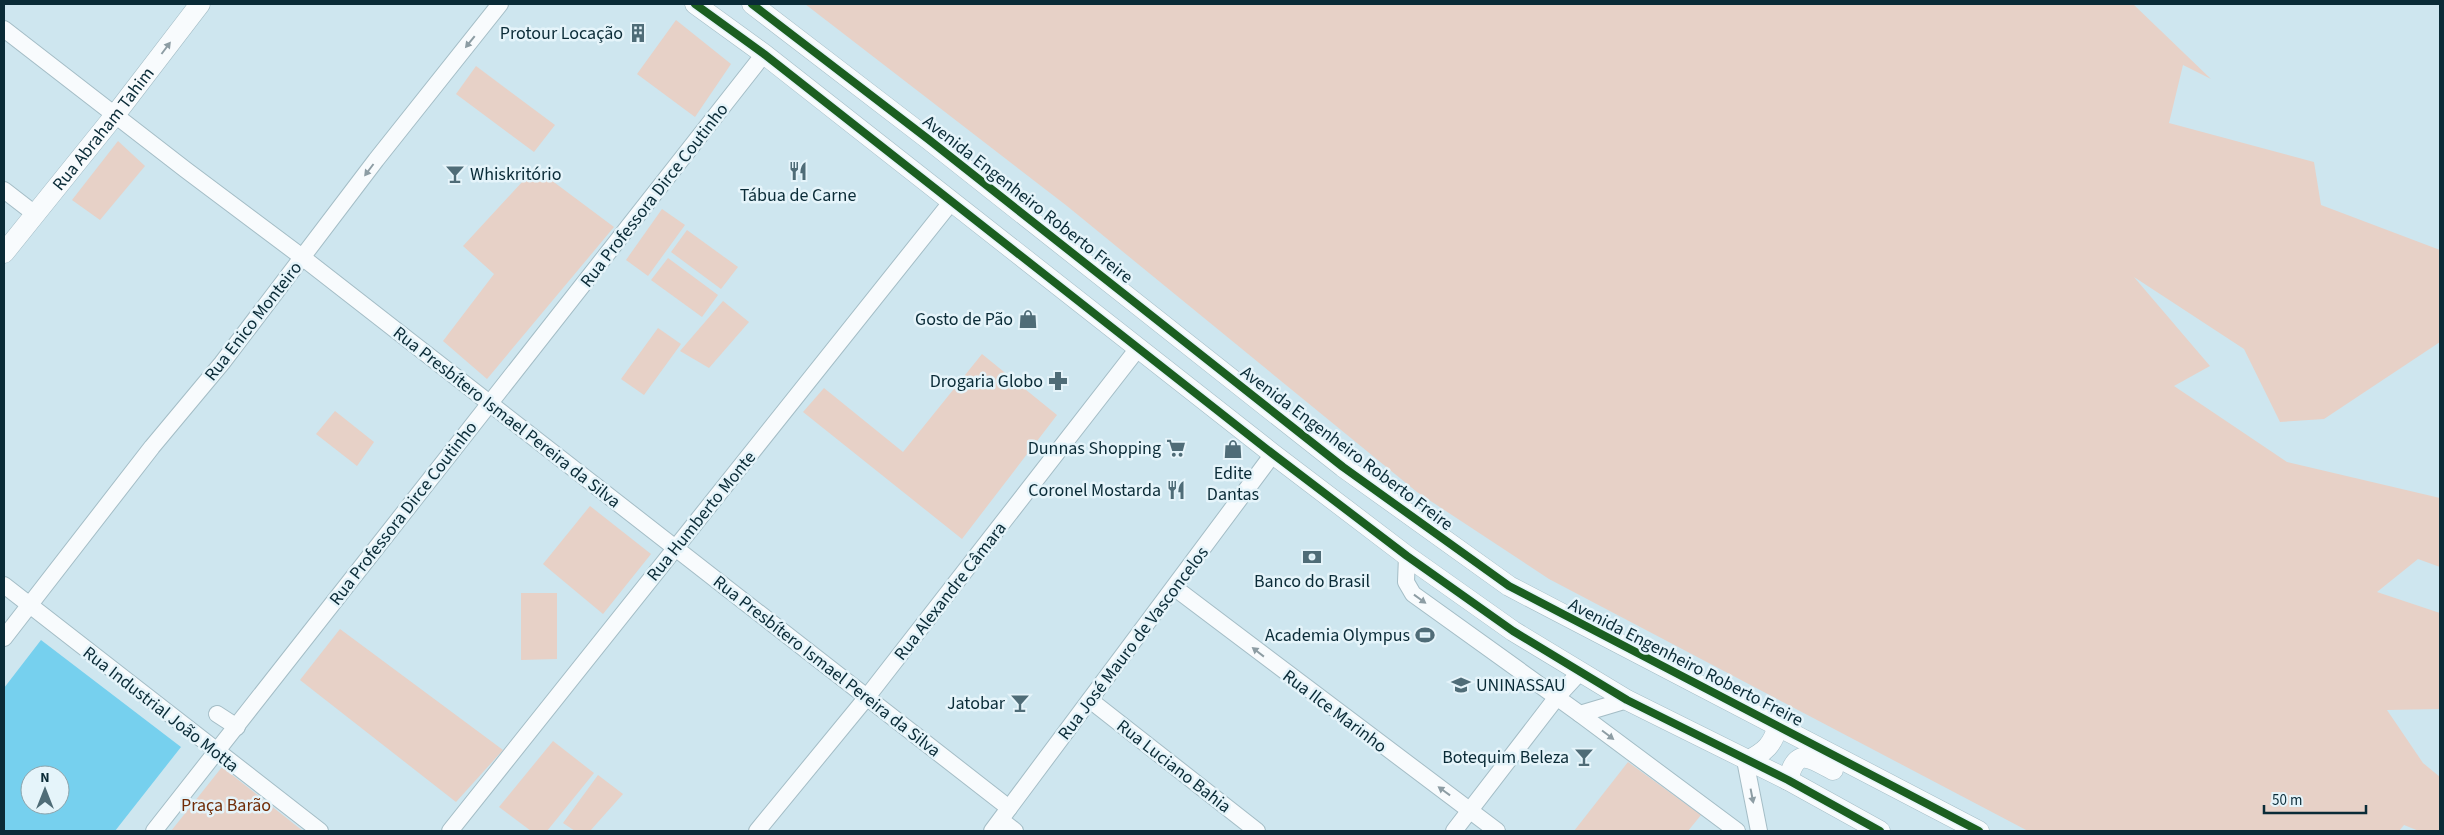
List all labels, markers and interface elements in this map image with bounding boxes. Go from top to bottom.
place label: Protour Locação [500,21,623,46]
building icon: Protour Locação [627,22,649,44]
one-way arrow [464,35,475,48]
one-way arrow [161,41,171,55]
street label: Rua Abraham Tahim [47,62,160,196]
street label: Rua Professora Dirce Coutinho [574,98,734,293]
street label: Avenida Engenheiro Roberto Freire [917,109,1138,289]
restaurant icon: Tábua de Carne [787,160,809,182]
place label: Whiskritório [470,162,562,187]
one-way arrow [364,163,375,176]
bar icon: Whiskritório [444,163,466,185]
place label: Tábua de Carne [740,183,856,208]
street label: Rua Enico Monteiro [199,256,308,386]
place label: Gosto de Pão [915,307,1013,332]
shop icon: Gosto de Pão [1017,308,1039,330]
street label: Rua Presbítero Ismael Pereira da Silva [388,321,626,514]
street label: Avenida Engenheiro Roberto Freire [1235,360,1458,537]
place label: Drogaria Globo [930,369,1043,394]
pharmacy icon: Drogaria Globo [1047,370,1069,392]
street label: Rua Professora Dirce Coutinho [323,416,483,611]
place label: Dunnas Shopping [1028,436,1161,461]
supermarket icon: Dunnas Shopping [1165,437,1187,459]
shop icon: Edite Dantas [1222,438,1244,460]
street label: Rua Humberto Monte [641,446,762,587]
place label: Edite Dantas [1207,461,1259,507]
place label: Coronel Mostarda [1028,478,1161,503]
restaurant icon: Coronel Mostarda [1165,479,1187,501]
street label: Rua Alexandre Câmara [888,517,1012,666]
street label: Rua José Mauro de Vasconcelos [1052,541,1215,745]
bank icon: Banco do Brasil [1301,546,1323,568]
place label: Banco do Brasil [1254,569,1370,594]
street label: Rua Presbítero Ismael Pereira da Silva [708,570,946,763]
street label: Avenida Engenheiro Roberto Freire [1564,592,1808,733]
one-way arrow [1413,594,1427,604]
place label: Academia Olympus [1265,623,1410,648]
sports icon: Academia Olympus [1414,624,1436,646]
street label: Rua Industrial João Motta [77,640,244,778]
one-way arrow [1251,647,1264,657]
street label: Rua Ilce Marinho [1277,664,1392,759]
place label: UNINASSAU [1476,673,1566,698]
school or university icon: UNINASSAU [1450,674,1472,696]
place label: Jatobar [947,691,1006,716]
bar icon: Jatobar [1009,692,1031,714]
street label: Rua Luciano Bahia [1111,714,1236,819]
one-way arrow [1601,730,1614,741]
place label: Botequim Beleza [1442,745,1569,770]
bar icon: Botequim Beleza [1573,746,1595,768]
north arrow [20,765,70,815]
text: N [40,768,50,788]
scale bar [2264,782,2366,814]
one-way arrow [1437,786,1451,796]
one-way arrow [1749,788,1757,804]
text: 50 m [2272,790,2302,811]
park label: Praça Barão [181,793,271,818]

